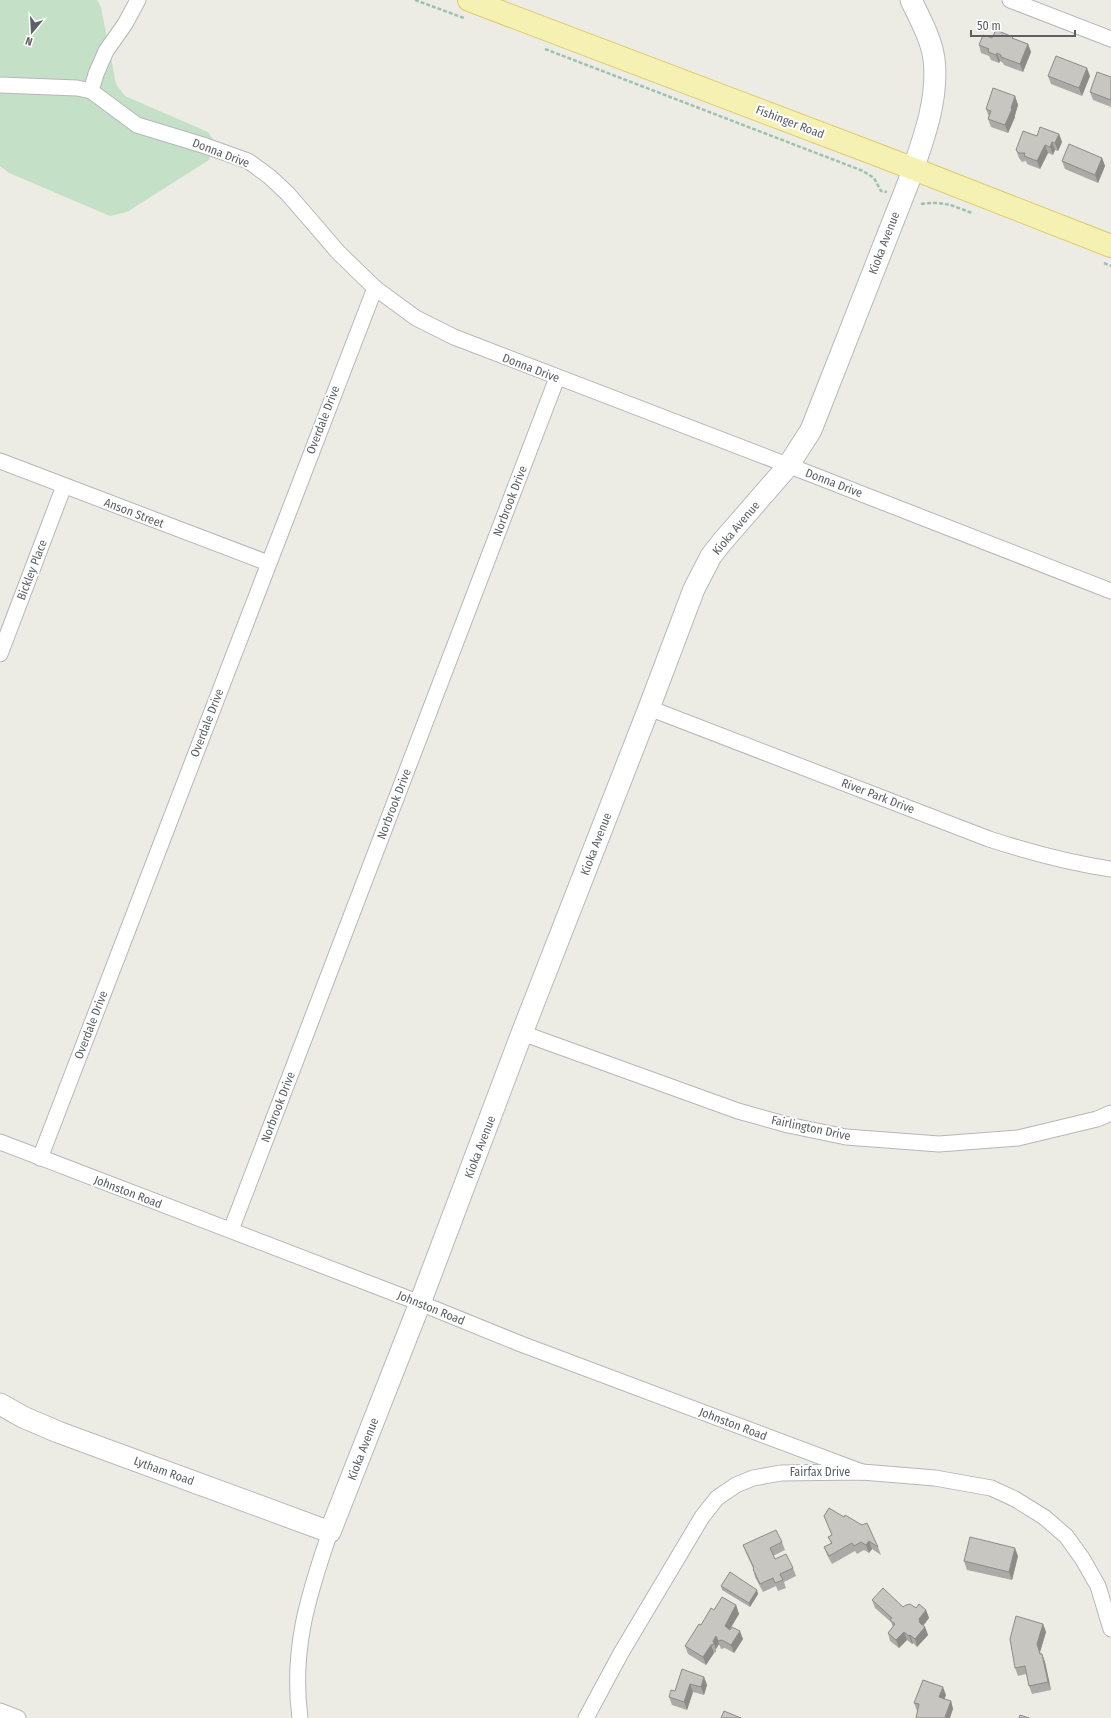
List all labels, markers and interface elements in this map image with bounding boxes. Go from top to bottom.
north arrow [12,12,52,52]
scale bar [971,12,1075,38]
text: 50 m [977,19,1001,33]
text: N [24,34,34,48]
street label: Fishinger Road [754,103,826,141]
street label: Donna Drive [190,136,252,170]
street label: Kioka Avenue [866,210,902,276]
street label: Donna Drive [500,351,562,385]
street label: Overdale Drive [304,384,342,456]
street label: Norbrook Drive [490,464,530,538]
street label: Donna Drive [803,466,865,500]
street label: Anson Street [102,495,166,531]
street label: Kioka Avenue [709,498,763,558]
street label: Bickley Place [14,538,50,602]
street label: Overdale Drive [188,687,226,759]
street label: Norbrook Drive [374,767,414,841]
street label: River Park Drive [839,776,917,816]
street label: Kioka Avenue [578,811,614,877]
street label: Overdale Drive [72,989,110,1061]
street label: Norbrook Drive [258,1070,298,1144]
street label: Fairlington Drive [770,1113,852,1143]
street label: Kioka Avenue [462,1114,498,1180]
street label: Johnston Road [92,1173,164,1211]
street label: Johnston Road [395,1288,467,1328]
street label: Johnston Road [697,1405,769,1443]
street label: Kioka Avenue [345,1416,381,1482]
street label: Lytham Road [132,1454,196,1488]
street label: Fairfax Drive [790,1465,850,1479]

